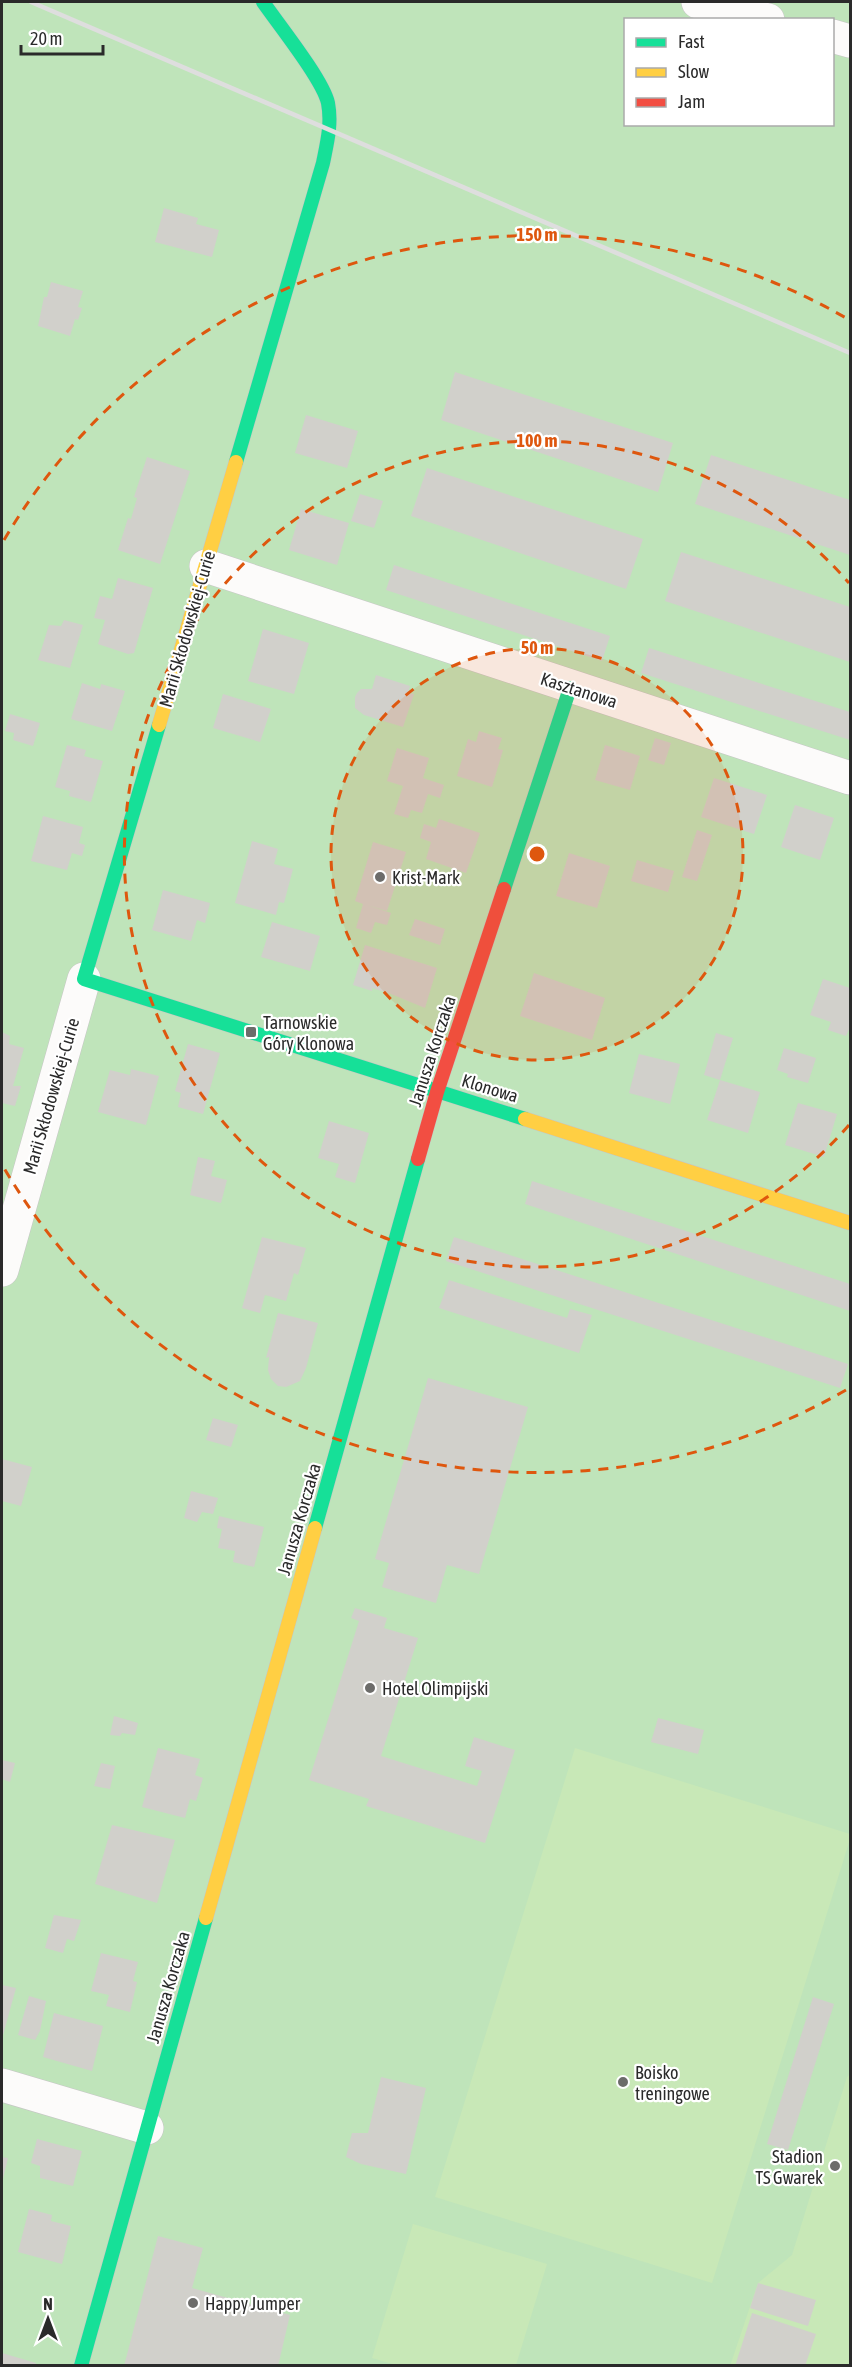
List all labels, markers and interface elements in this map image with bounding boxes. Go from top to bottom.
scale bar [21,18,104,56]
legend [624,18,834,126]
text: 20 m [30,28,62,49]
text: Fast [678,31,705,52]
text: Slow [678,61,709,82]
text: Jam [678,91,705,112]
text: 150 m [517,224,557,245]
text: 100 m [517,430,557,451]
street label: Marii Skłodowskiej-Curie [155,548,219,710]
text: 50 m [521,637,553,658]
street label: Kasztanowa [538,668,620,712]
centre of rings [527,844,547,864]
place label: Krist-Mark [392,867,460,888]
marker: Krist-Mark [373,870,387,884]
street label: Janusza Korczaka [404,993,460,1109]
place label: Tarnowskie Góry Klonowa [263,1012,354,1054]
street label: Marii Skłodowskiej-Curie [19,1015,83,1177]
marker: Tarnowskie Góry Klonowa [244,1025,258,1039]
street label: Klonowa [459,1070,521,1106]
street label: Janusza Korczaka [273,1461,325,1577]
place label: Hotel Olimpijski [382,1678,488,1699]
marker: Hotel Olimpijski [363,1681,377,1695]
street label: Janusza Korczaka [142,1929,194,2045]
place label: Boisko treningowe [635,2062,710,2104]
marker: Boisko treningowe [616,2075,630,2089]
place label: Stadion TS Gwarek [755,2146,823,2188]
marker: Stadion TS Gwarek [828,2159,842,2173]
north arrow [18,2289,78,2349]
place label: Happy Jumper [205,2293,301,2314]
text: N [43,2295,53,2313]
marker: Happy Jumper [186,2296,200,2310]

